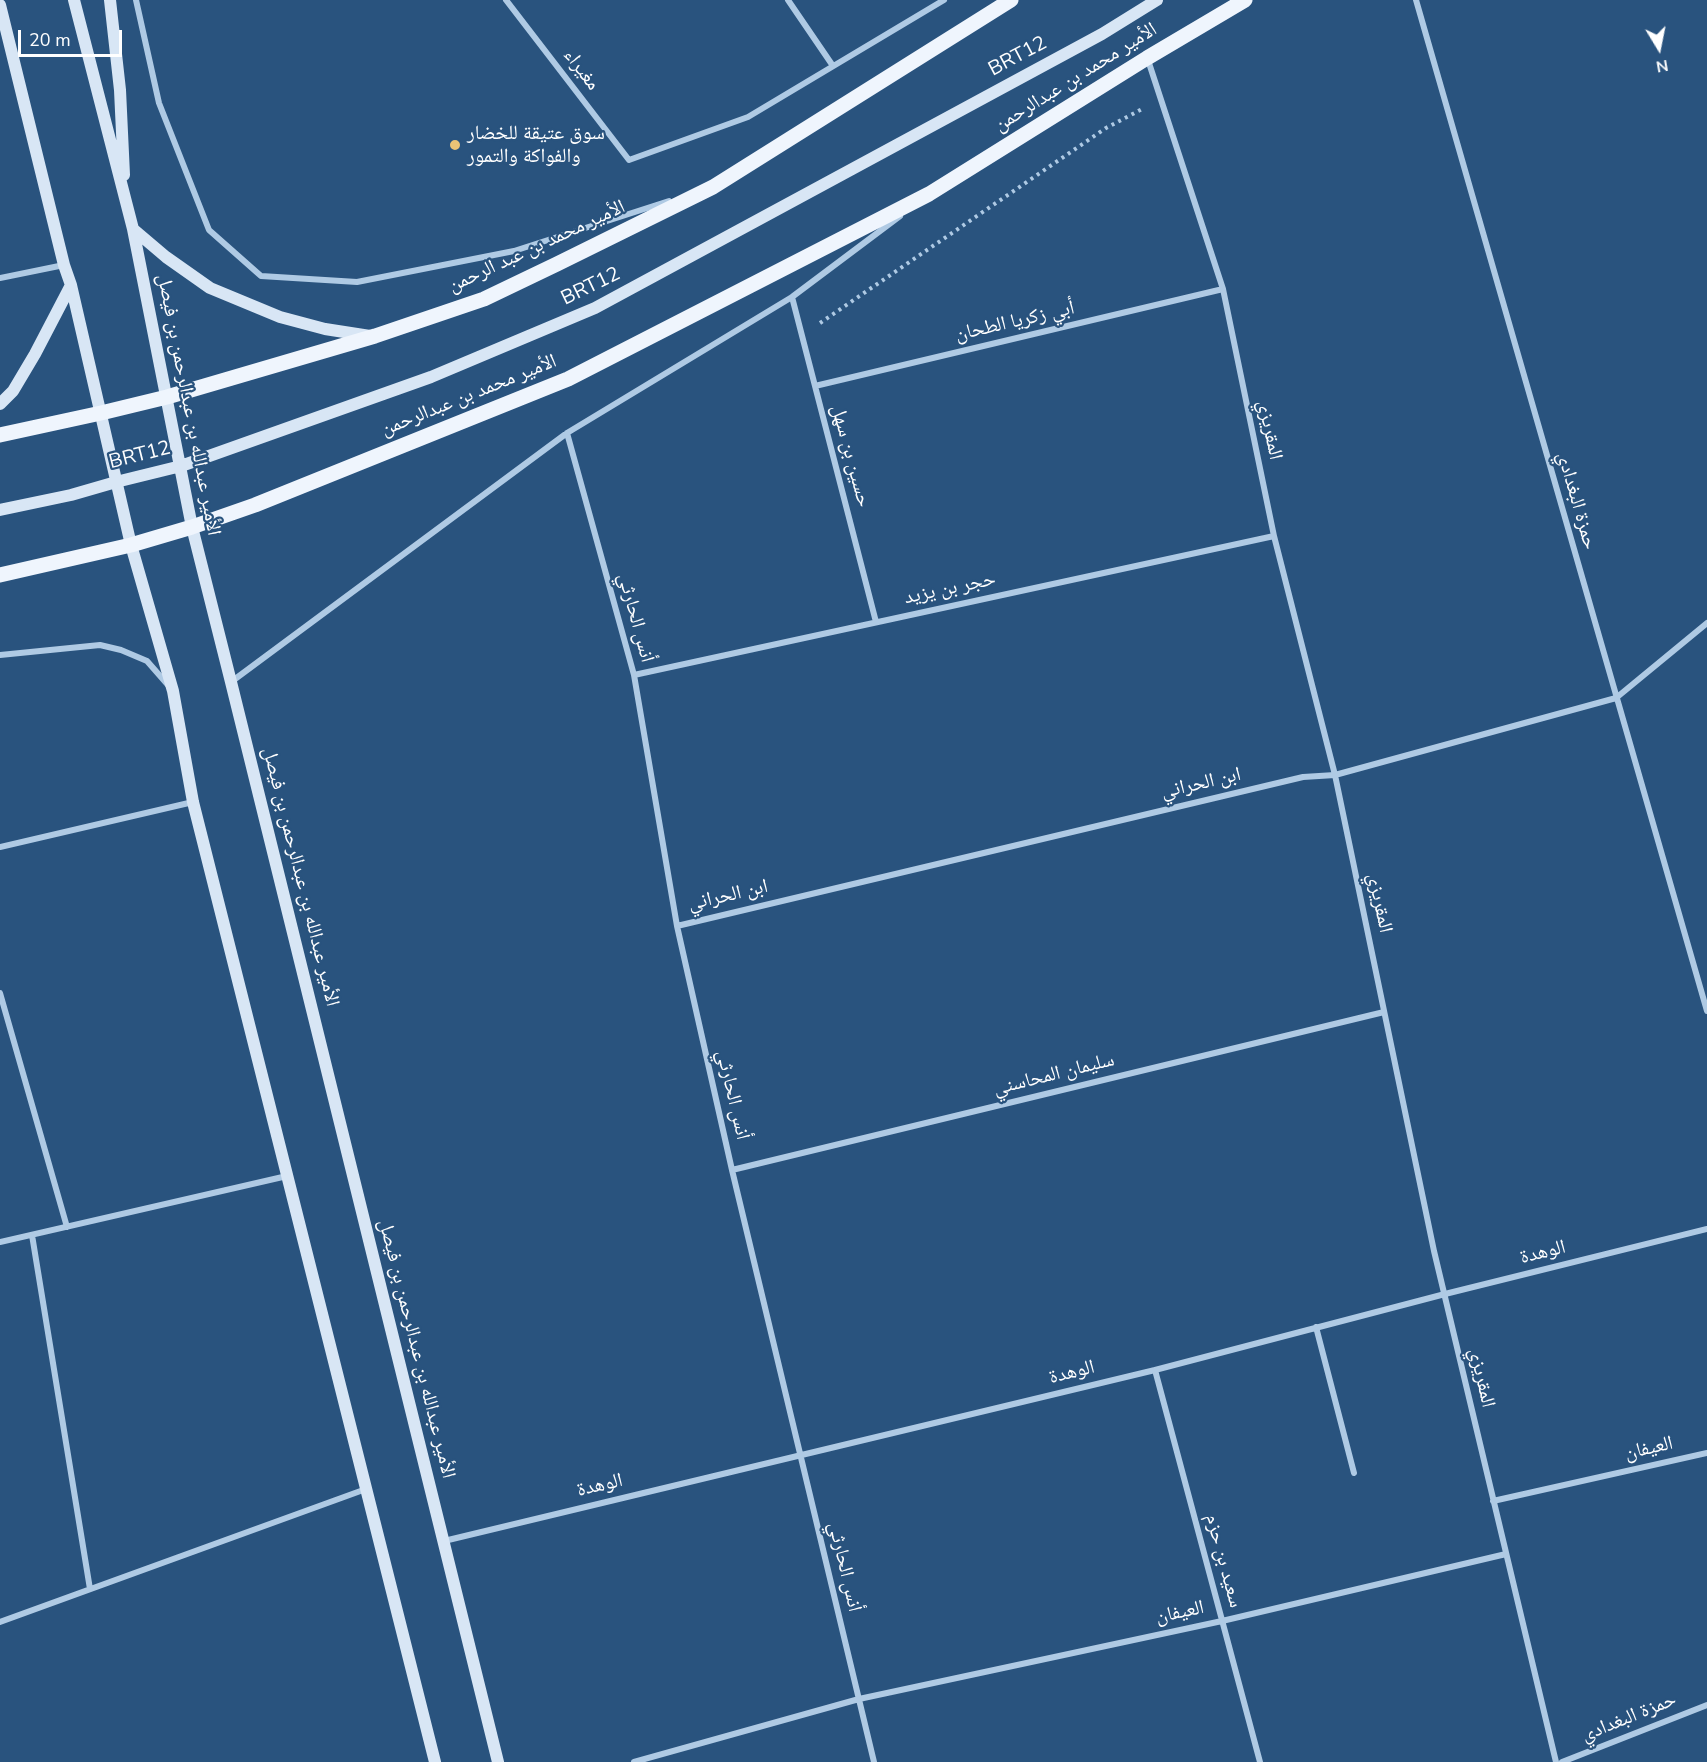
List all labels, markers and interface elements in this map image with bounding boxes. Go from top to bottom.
scale bar [21,18,124,56]
street label: الأمير محمد بن عبدالرحمن [990,18,1162,138]
north arrow [1629,18,1689,78]
text: 20 m [29,28,71,52]
street label: BRT12 [985,32,1051,82]
street label: مغيراء [558,44,604,96]
text: N [1654,54,1670,78]
place label: سوق عتيقة للخضار والفواكة والتمور [467,122,605,169]
marker: سوق عتيقة للخضار والفواكة والتمور [448,138,462,152]
street label: الأمير محمد بن عبد الرحمن [445,195,629,299]
street label: BRT12 [558,263,624,311]
street label: الأمير عبدالله بن عبدالرحمن بن فيصل [151,272,225,538]
street label: أبي زكريا الطحان [953,297,1077,347]
street label: الأمير محمد بن عبدالرحمن [378,350,560,442]
street label: المقريزي [1251,398,1287,462]
street label: حسين بن سهل [825,402,875,510]
street label: BRT12 [107,437,173,475]
street label: حمزة البغدادي [1551,449,1601,553]
street label: حجر بن يزيد [902,568,998,610]
street label: أنس الحارثي [612,571,658,665]
street label: الأمير عبدالله بن عبدالرحمن بن فيصل [256,745,344,1009]
street label: ابن الحراني [1159,763,1243,805]
street label: المقريزي [1361,871,1397,935]
street label: ابن الحراني [686,875,770,917]
street label: أنس الحارثي [710,1048,754,1142]
street label: سليمان المحاسني [991,1048,1117,1102]
street label: الأمير عبدالله بن عبدالرحمن بن فيصل [372,1217,460,1481]
street label: الوهدة [1518,1236,1568,1270]
street label: المقريزي [1463,1346,1499,1410]
street label: الوهدة [1047,1356,1097,1390]
street label: العيفان [1622,1432,1676,1466]
street label: الوهدة [575,1469,625,1503]
street label: سعيد بن حزم [1199,1511,1247,1611]
street label: أنس الحارثي [822,1520,866,1614]
street label: العيفان [1154,1596,1206,1630]
street label: حمزة البغدادي [1578,1688,1680,1748]

